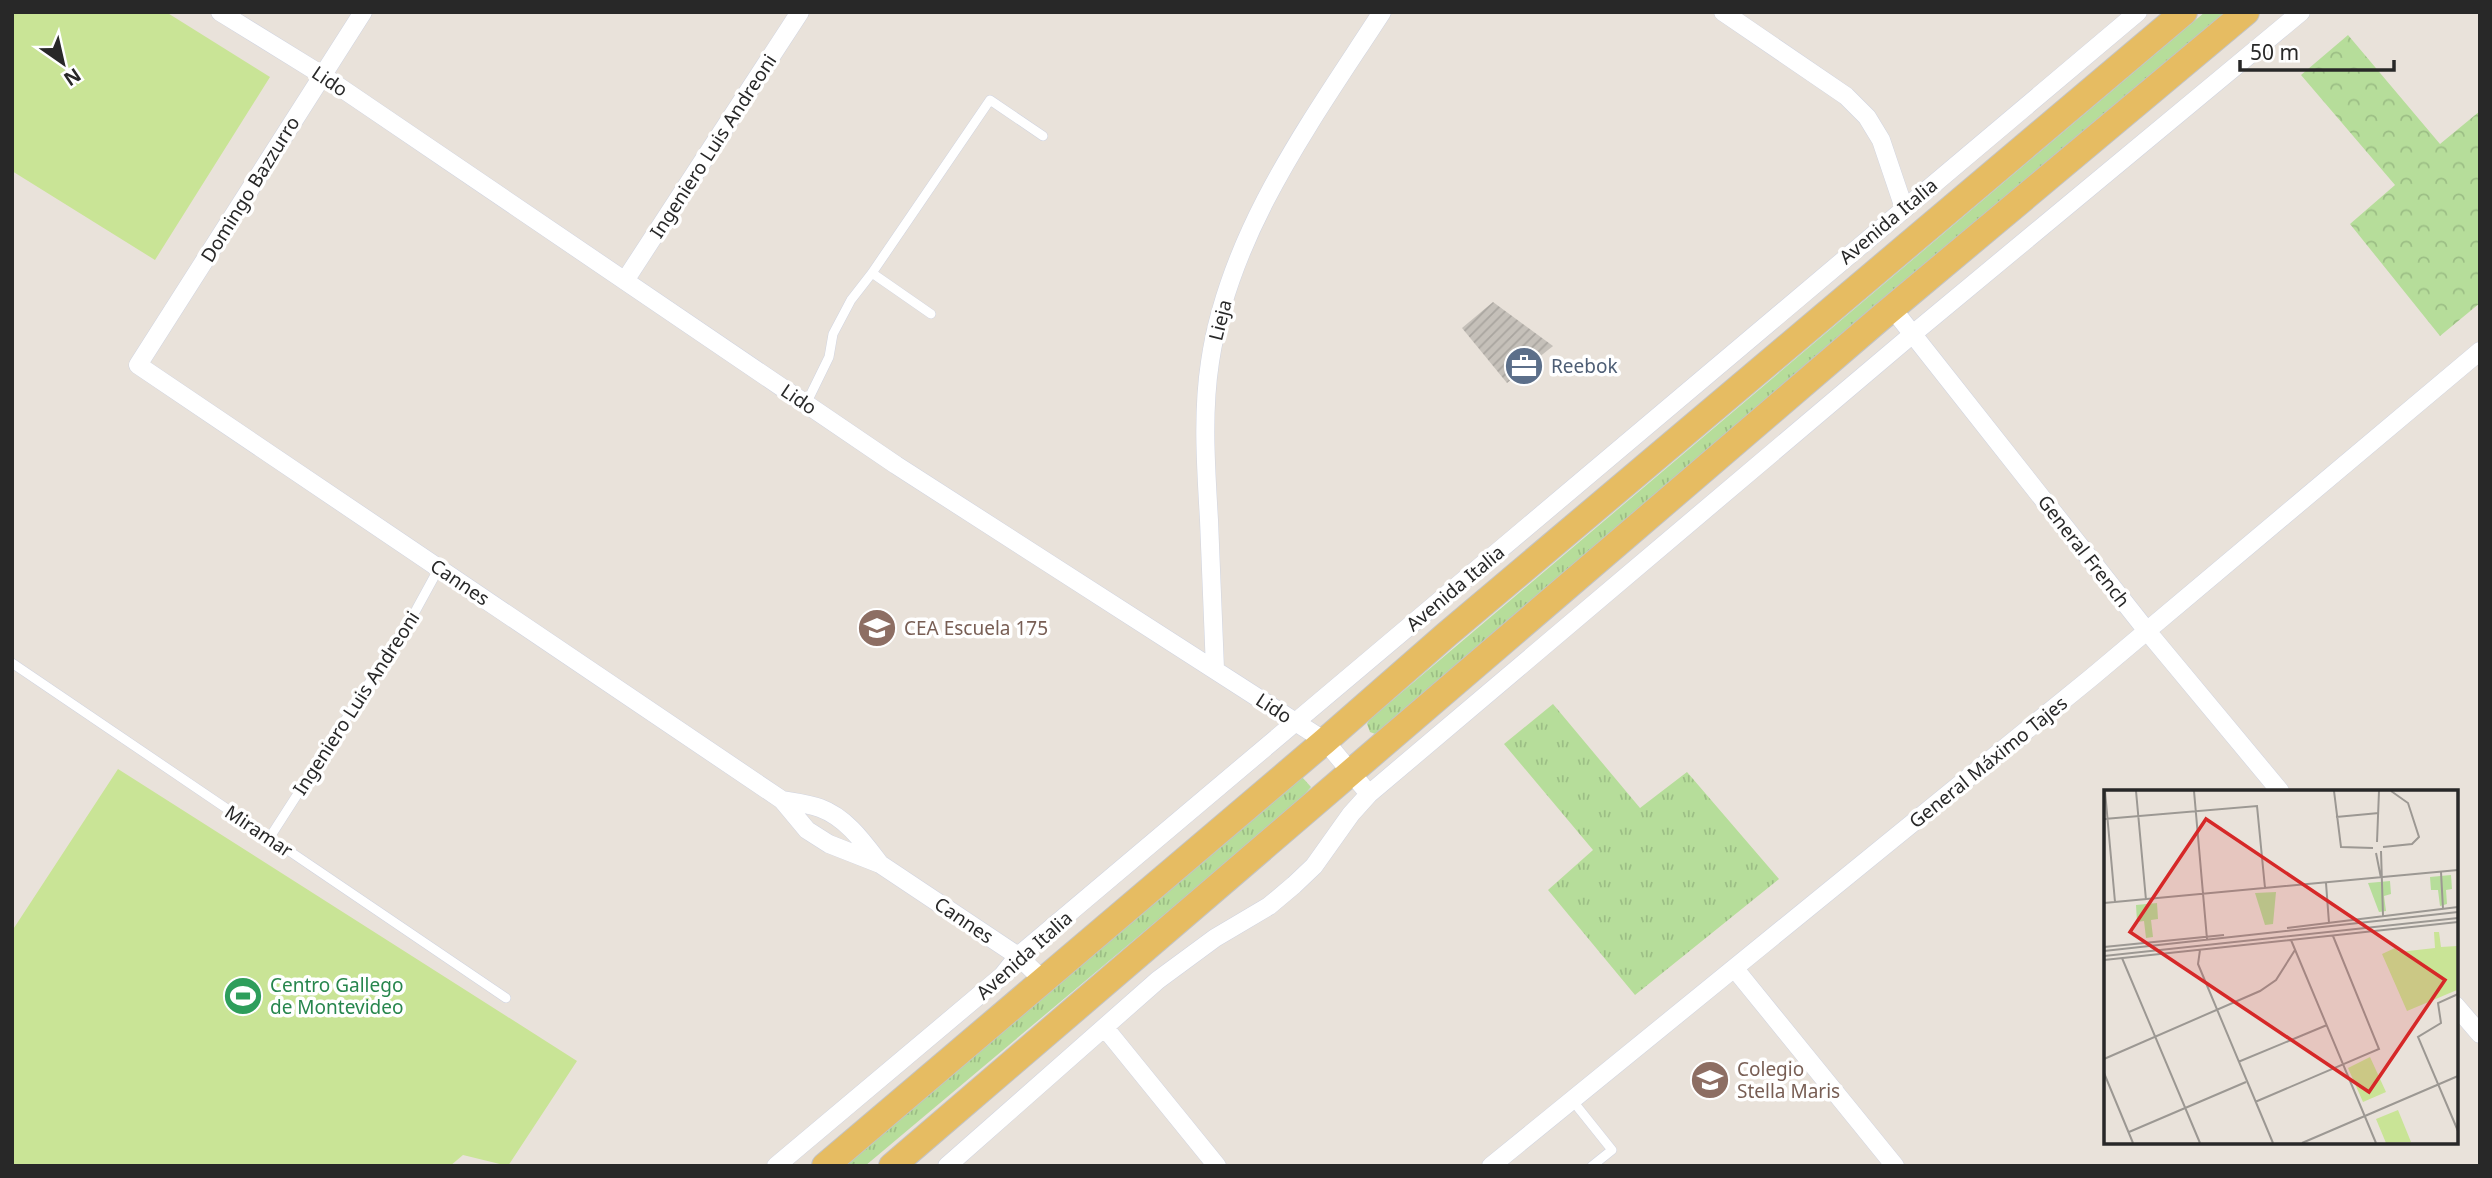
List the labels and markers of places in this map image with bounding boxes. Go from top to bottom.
office icon: Reebok [1503,345,1545,387]
place label: Reebok [1551,353,1618,379]
school or university icon: CEA Escuela 175 [856,607,898,649]
place label: CEA Escuela 175 [904,615,1048,641]
place label: Centro Gallego de Montevideo [270,972,403,1020]
sports icon: Centro Gallego de Montevideo [222,975,264,1017]
place label: Colegio Stella Maris [1737,1056,1840,1104]
school or university icon: Colegio Stella Maris [1689,1059,1731,1101]

